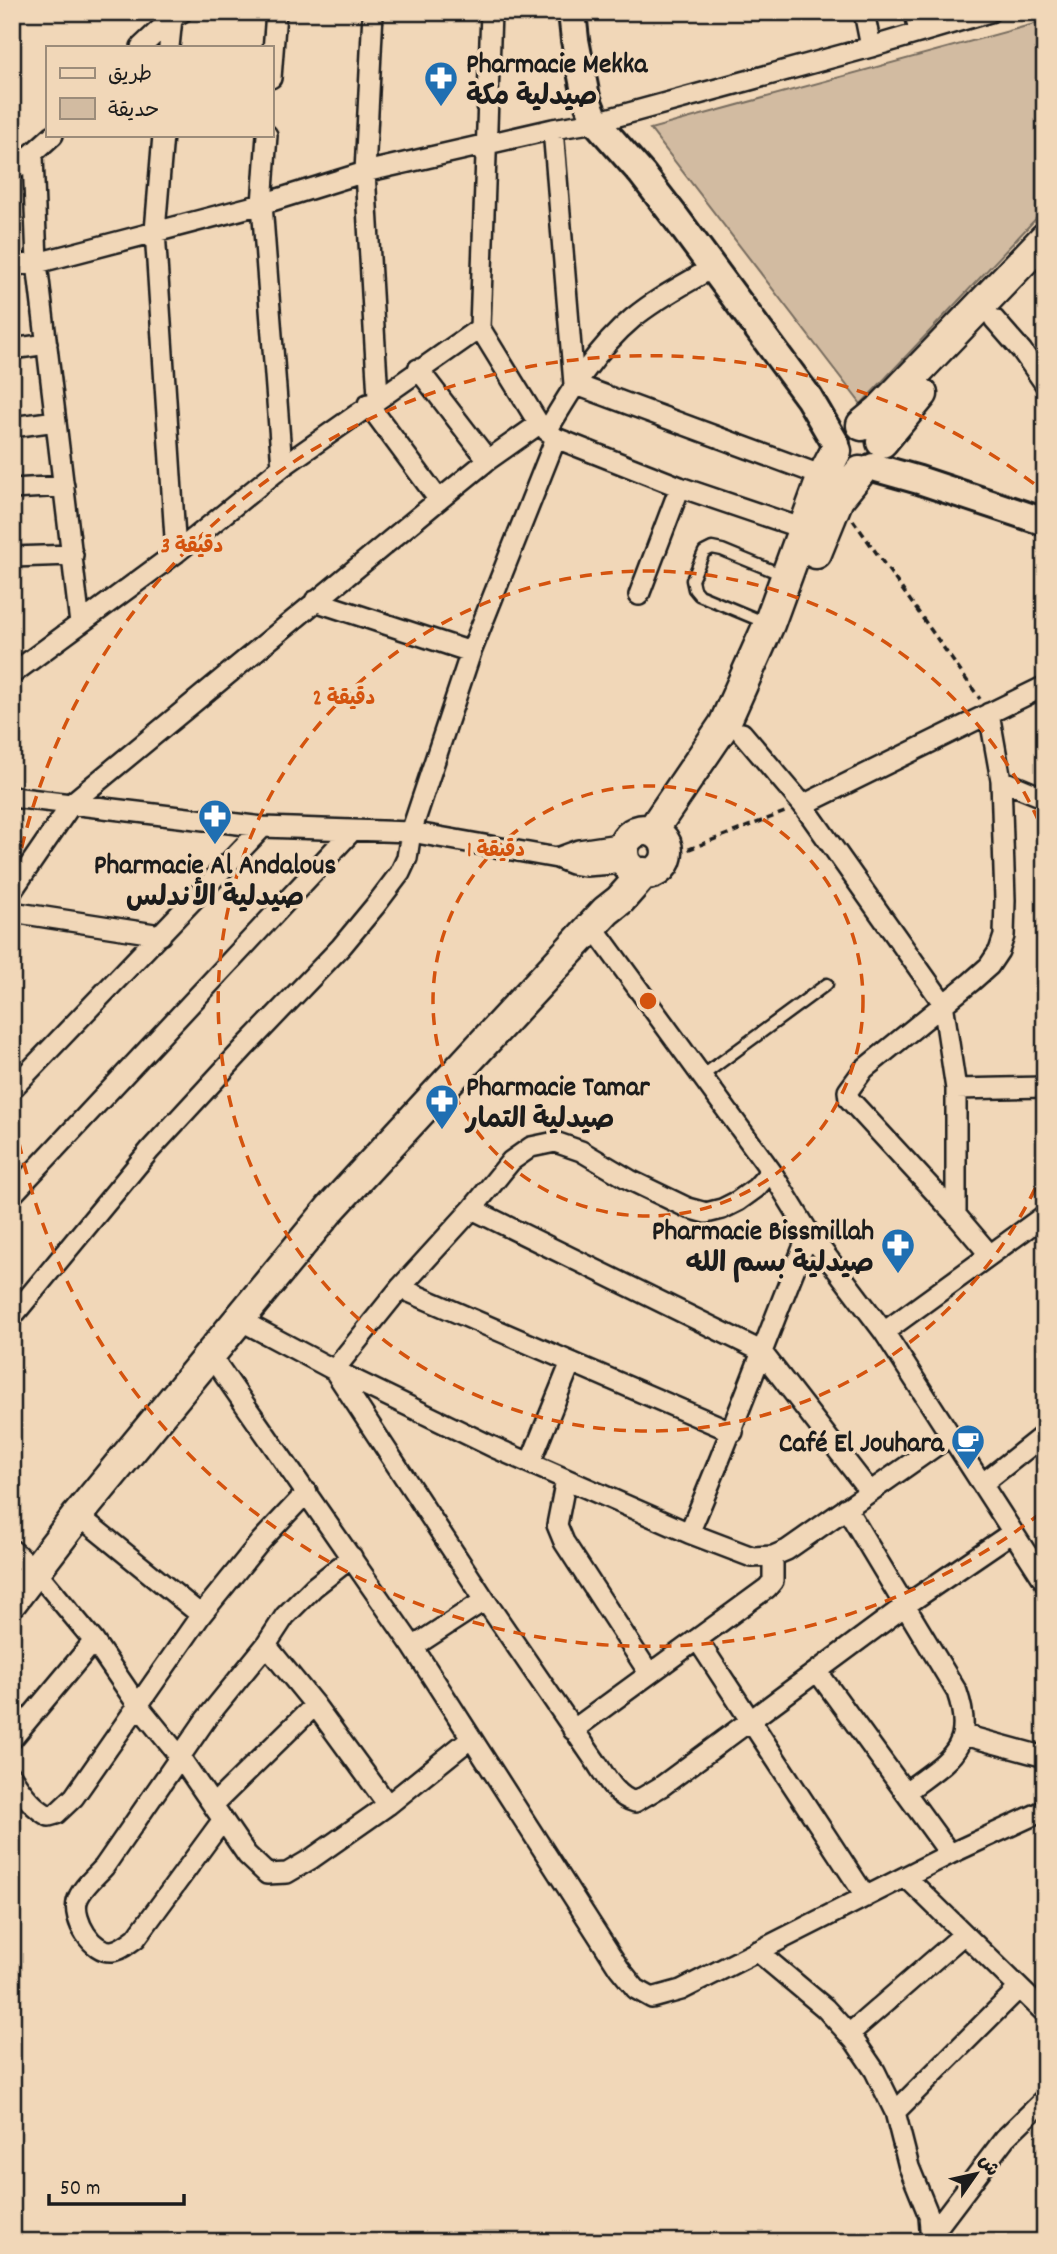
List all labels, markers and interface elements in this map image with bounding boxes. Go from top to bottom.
legend [46,46,273,136]
place label: Pharmacie Mekka صيدلية مكة [466,47,648,119]
pharmacy icon: Pharmacie Mekka صيدلية مكة [422,59,460,108]
text: طريق [108,61,152,91]
text: حديقة [108,97,159,127]
text: 3 دقيقة [161,533,223,563]
text: 2 دقيقة [313,685,375,715]
pharmacy icon: Pharmacie Al Andalous صيدلية الأندلس [196,797,234,846]
text: 1 دقيقة [467,837,525,867]
place label: Pharmacie Al Andalous صيدلية الأندلس [94,848,336,920]
centre of rings [636,989,660,1013]
place label: Pharmacie Tamar صيدلية التمار [464,1070,650,1142]
pharmacy icon: Pharmacie Tamar صيدلية التمار [423,1082,461,1131]
place label: Pharmacie Bissmillah صيدلية بسم الله [652,1214,874,1286]
pharmacy icon: Pharmacie Bissmillah صيدلية بسم الله [879,1226,917,1275]
cafe icon: Café El Jouhara [949,1422,987,1471]
place label: Café El Jouhara [779,1426,945,1466]
north arrow [942,2138,1012,2208]
text: ش [970,2150,1004,2183]
scale bar [49,2163,184,2207]
text: 50 m [60,2175,100,2205]

